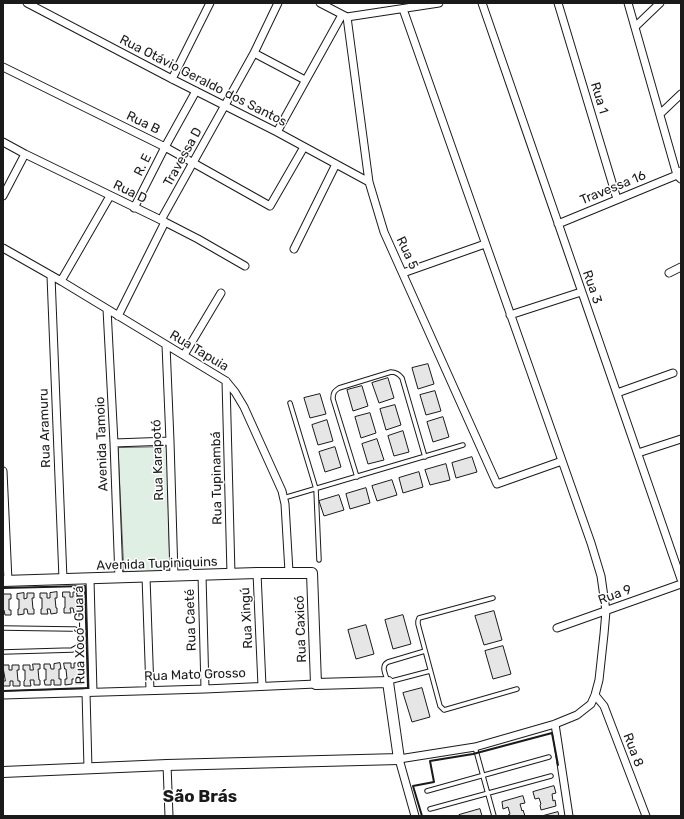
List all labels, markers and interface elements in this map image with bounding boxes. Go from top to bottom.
street label: Rua Otávio Geraldo dos Santos [117,32,289,130]
street label: Rua 1 [587,80,611,116]
street label: Rua B [124,108,162,138]
street label: Travessa D [160,125,206,189]
street label: R. E [131,151,155,179]
street label: Travessa 16 [578,168,648,208]
street label: Rua D [111,177,149,207]
street label: Rua 5 [393,234,421,272]
street label: Rua 3 [579,268,605,306]
street label: Rua Tapuia [167,327,231,375]
street label: Rua Aramuru [36,388,54,468]
street label: Avenida Tamoio [93,396,111,492]
street label: Rua Karapotó [149,419,167,501]
street label: Rua Tupinambá [208,431,226,525]
street label: Avenida Tupiniquins [96,554,218,574]
street label: Rua 9 [596,582,634,608]
street label: Rua Xocó-Guará [71,585,89,685]
street label: Rua Xingú [238,587,256,649]
street label: Rua Caeté [182,589,200,651]
street label: Rua Caxicó [292,595,310,663]
street label: Rua Mato Grosso [144,665,246,685]
street label: Rua 8 [619,731,647,769]
district label: São Brás [163,787,237,807]

